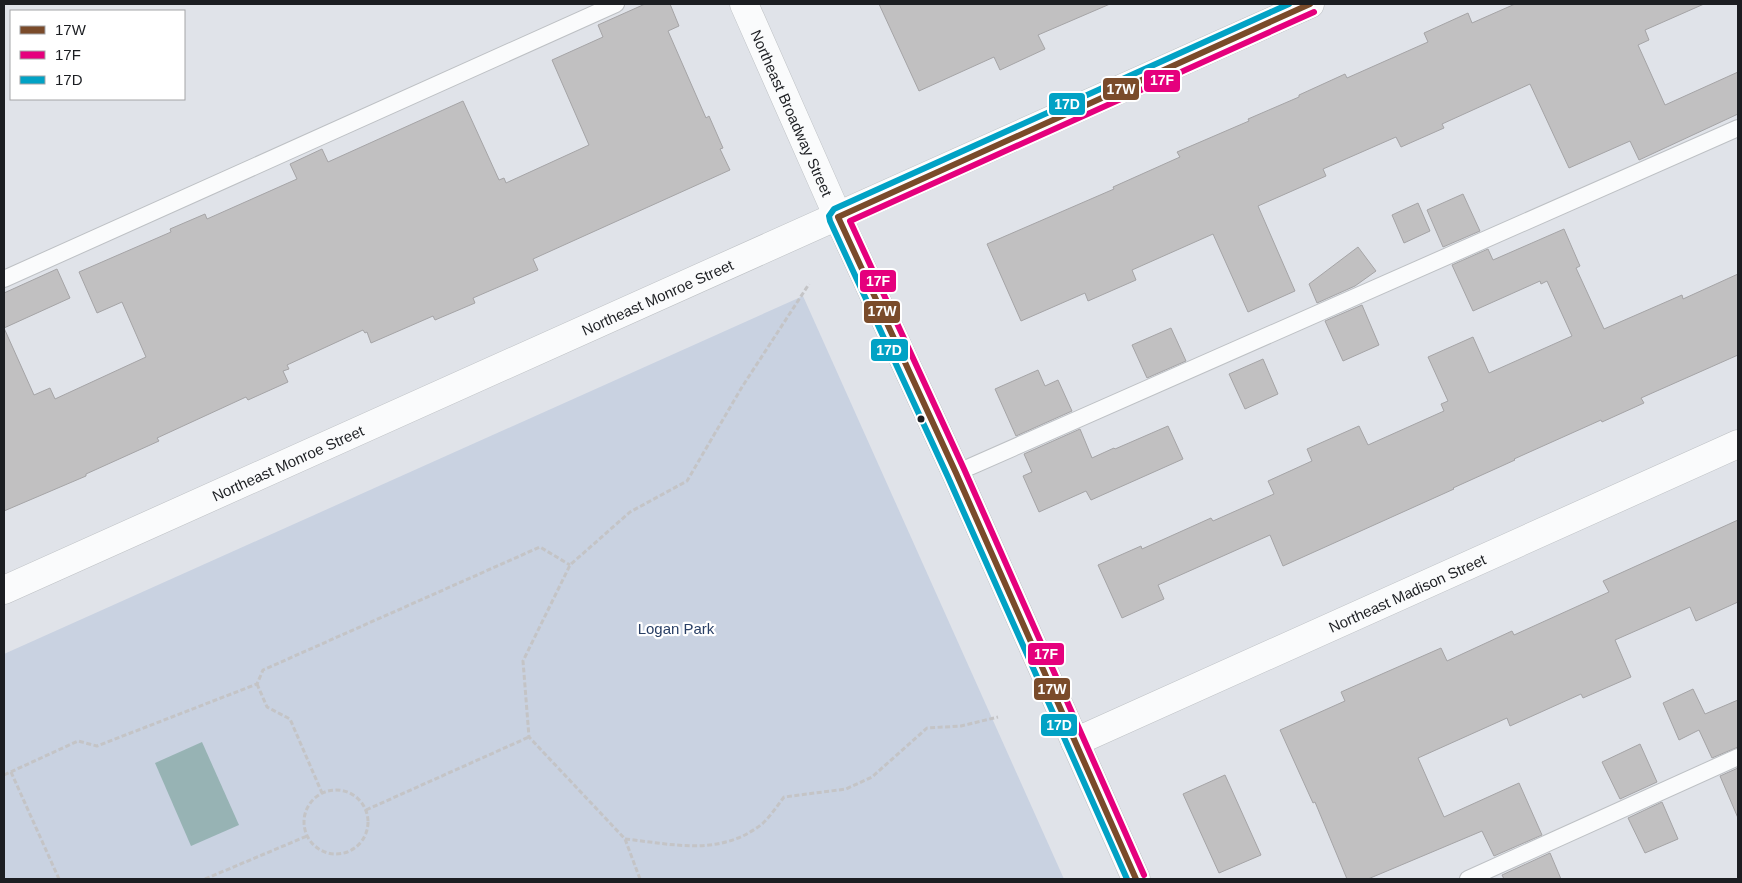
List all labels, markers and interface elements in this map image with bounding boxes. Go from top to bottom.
legend [10,10,185,100]
text: 17W [55,21,87,38]
street label: Northeast Broadway Street [748,27,837,199]
text: 17F [55,46,81,63]
line badge: 17F [1143,69,1181,93]
text: 17D [55,71,83,88]
text: 17F [1150,72,1175,88]
line badge: 17W [1102,77,1140,101]
text: 17W [1107,81,1136,97]
line badge: 17D [1048,92,1086,116]
text: 17D [1054,96,1080,112]
street label: Northeast Monroe Street [579,255,736,338]
line badge: 17F [859,269,897,293]
text: 17F [866,273,891,289]
line badge: 17W [863,300,901,324]
text: 17W [868,303,897,319]
line badge: 17D [870,338,909,362]
text: 17D [876,342,902,358]
unlabelled marker [916,414,926,424]
street label: Northeast Monroe Street [209,421,367,504]
street label: Northeast Madison Street [1326,550,1489,635]
park label: Logan Park [638,620,715,637]
line badge: 17F [1027,642,1065,666]
text: 17F [1034,646,1059,662]
line badge: 17W [1033,677,1071,701]
text: 17W [1038,681,1067,697]
line badge: 17D [1040,713,1078,737]
text: 17D [1046,717,1072,733]

